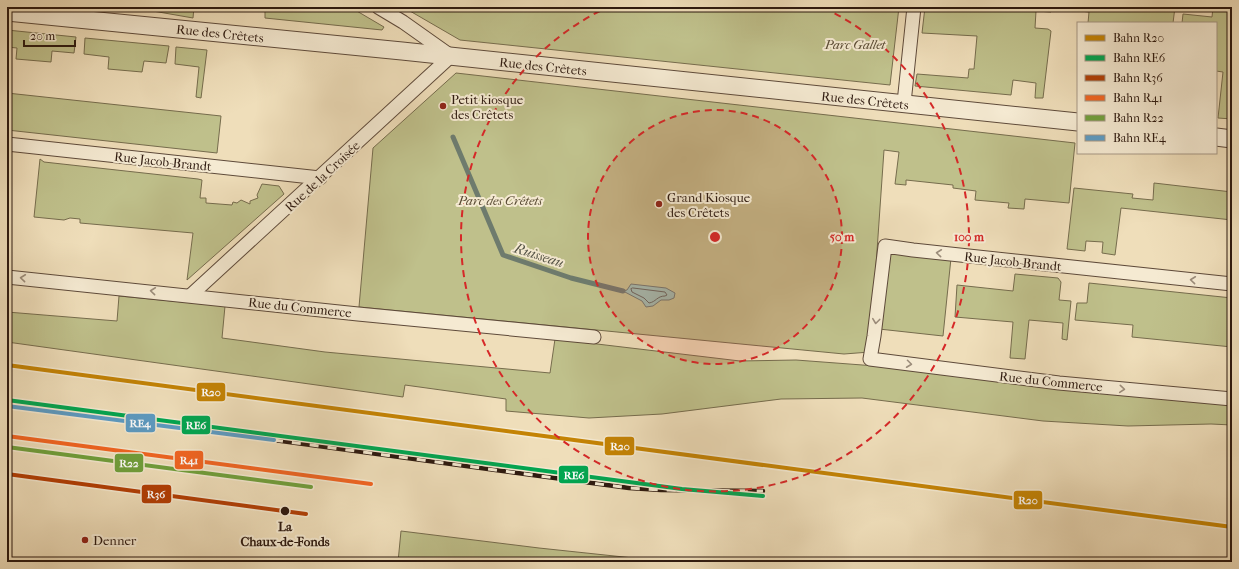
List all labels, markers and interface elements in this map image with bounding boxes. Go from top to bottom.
street label: Rue des Crêtets [175,21,265,46]
scale bar [24,22,75,48]
legend [1077,22,1217,154]
text: 20 m [30,29,55,43]
text: Bahn R20 [1113,31,1164,45]
park label: Parc Gallet [824,37,886,52]
text: Bahn RE6 [1113,51,1166,65]
street label: Rue des Crêtets [498,54,588,79]
text: Bahn R36 [1113,71,1163,85]
street label: Rue des Crêtets [820,88,910,113]
text: Bahn R41 [1113,91,1163,105]
place label: Petit kiosque des Crêtets [451,92,524,122]
marker: Petit kiosque des Crêtets [438,101,448,111]
text: Bahn R22 [1113,111,1164,125]
text: Bahn RE4 [1113,131,1167,145]
street label: Rue de la Croisée [282,138,363,215]
street label: Rue Jacob-Brandt [113,149,213,174]
place label: Grand Kiosque des Crêtets [667,190,751,220]
park label: Parc des Crêtets [457,193,543,208]
marker: Grand Kiosque des Crêtets [654,199,664,209]
centre of rings [708,230,722,244]
text: 50 m [830,230,855,244]
text: 100 m [954,230,985,244]
water label: Ruisseau [511,239,566,272]
one-way arrow [936,248,942,257]
street label: Rue Jacob-Brandt [963,249,1063,274]
one-way arrow [20,274,26,283]
one-way arrow [1190,276,1196,285]
one-way arrow [150,287,156,296]
street label: Rue du Commerce [248,295,353,320]
one-way arrow [872,318,881,324]
one-way arrow [906,359,912,368]
street label: Rue du Commerce [999,369,1104,394]
line badge: R20 [196,382,226,402]
one-way arrow [1118,384,1125,393]
text: R20 [201,386,221,399]
line badge: RE4 [125,413,156,433]
line badge: RE6 [181,415,211,435]
text: RE4 [129,417,151,430]
text: RE6 [186,419,207,432]
line badge: R20 [604,436,635,456]
text: R20 [610,440,630,453]
line badge: R41 [174,450,204,470]
line badge: R22 [114,453,144,473]
text: R41 [180,454,198,467]
text: R22 [119,457,139,470]
line badge: RE6 [558,465,589,484]
text: RE6 [564,469,585,482]
line badge: R36 [141,484,172,504]
text: R36 [147,488,166,501]
line badge: R20 [1013,490,1043,510]
text: R20 [1018,494,1038,507]
marker: La Chaux-de-Fonds [279,505,291,517]
place label: La Chaux-de-Fonds [240,519,330,549]
place label: Denner [93,533,137,548]
marker: Denner [80,535,90,545]

